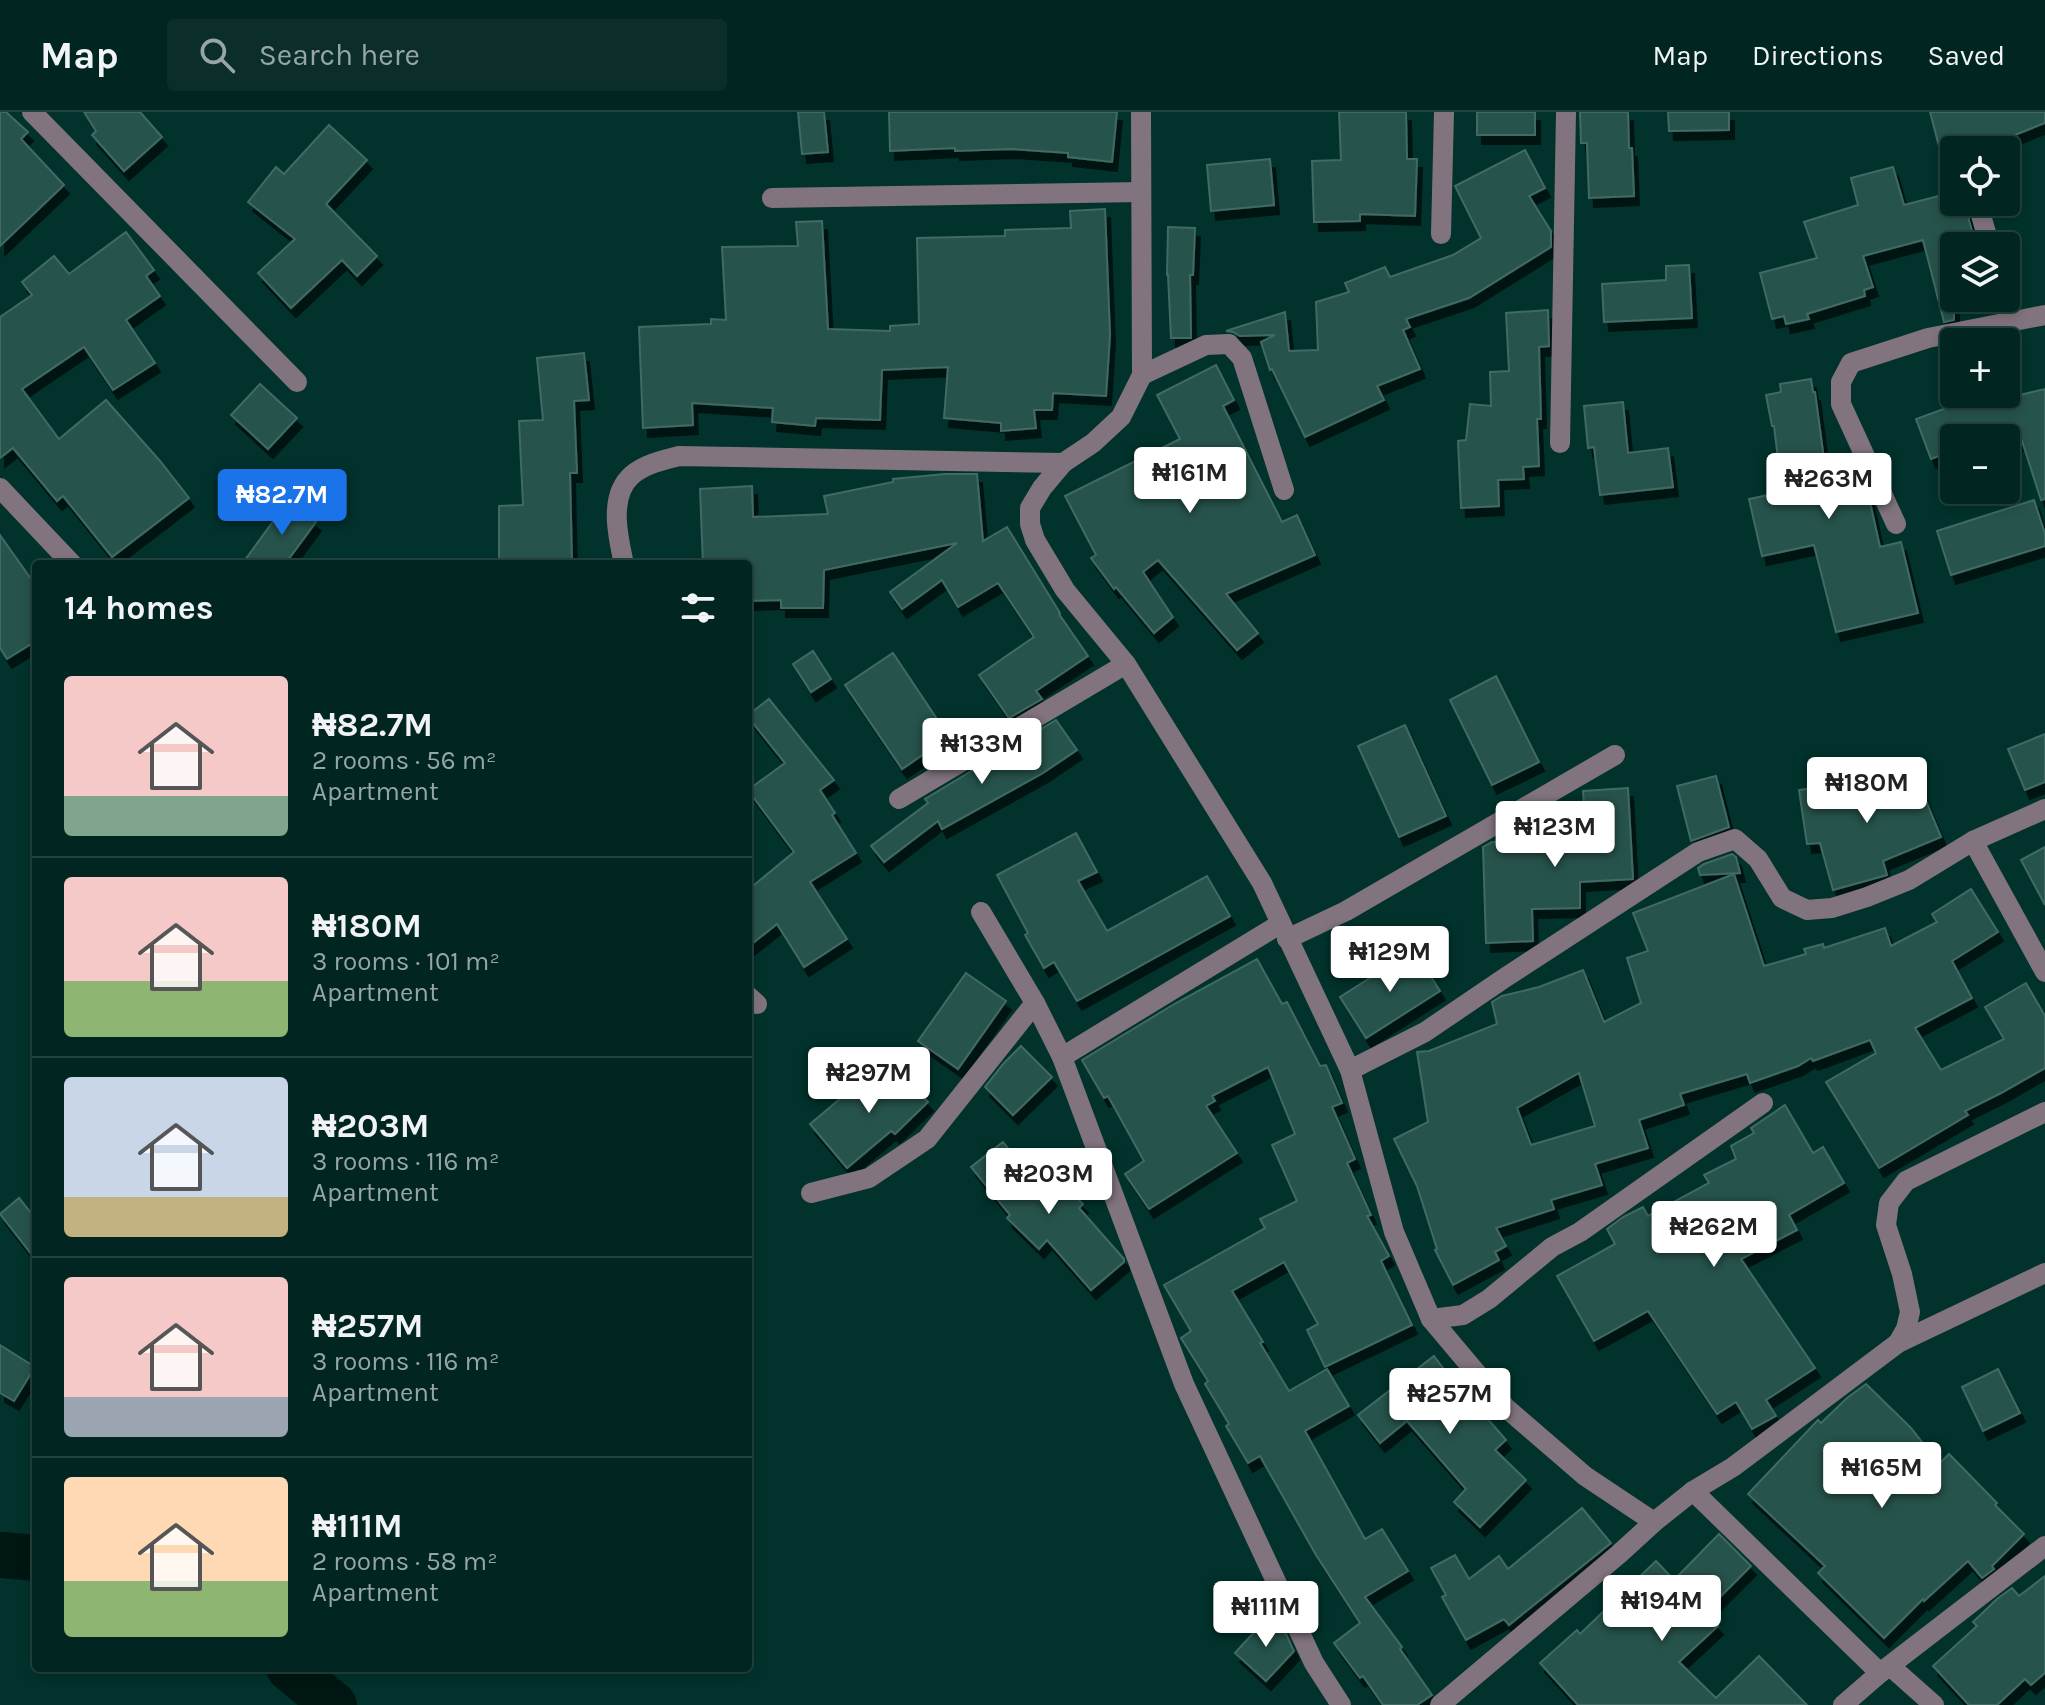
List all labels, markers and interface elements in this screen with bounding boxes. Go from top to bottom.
search box [167,19,727,91]
text: Map [40,33,119,78]
icon: search [195,33,239,77]
text: Search here [259,37,420,73]
text: Map [1653,39,1708,72]
text: Directions [1752,39,1884,72]
text: Saved [1928,39,2005,72]
map controls [1940,136,2020,504]
button: locate [1940,136,2020,216]
button: layers [1940,232,2020,312]
button: + [1940,328,2020,408]
button: − [1940,424,2020,504]
pin: ₦161M [1134,447,1246,515]
pin: ₦263M [1773,453,1885,521]
text: ₦161M [1152,457,1228,488]
text: ₦263M [1784,463,1874,494]
pin: ₦82.7M [217,469,347,537]
text: ₦82.7M [236,479,328,510]
icon: filters [676,586,720,630]
text: 14 homes [64,588,214,628]
text: ₦82.7M [312,705,433,745]
icon: home [128,708,224,804]
pin: ₦133M [926,718,1038,786]
text: ₦133M [940,728,1024,759]
text: 2 rooms · 56 m² [312,745,497,776]
pin: ₦180M [1811,757,1923,825]
text: ₦180M [1825,767,1909,798]
text: Apartment [312,776,439,807]
pin: ₦123M [1499,801,1611,869]
text: ₦123M [1514,811,1596,842]
text: ₦180M [312,906,422,946]
icon: home [128,909,224,1005]
pin: ₦129M [1334,926,1446,994]
text: ₦129M [1349,936,1431,967]
text: 3 rooms · 101 m² [312,946,500,977]
text: Apartment [312,977,439,1008]
pin: ₦297M [813,1047,925,1115]
text: ₦297M [826,1057,912,1088]
text: ₦203M [312,1106,430,1146]
icon: home [128,1109,224,1205]
text: 3 rooms · 116 m² [312,1146,499,1177]
pin: ₦203M [993,1148,1105,1216]
text: ₦203M [1004,1158,1094,1189]
text: Apartment [312,1177,439,1208]
pin: ₦262M [1658,1201,1770,1269]
text: ₦262M [1670,1211,1758,1242]
text: ₦257M [312,1306,424,1346]
icon: home [128,1309,224,1405]
text: 3 rooms · 116 m² [312,1346,499,1377]
pin: ₦257M [1394,1368,1506,1436]
text: Apartment [312,1377,439,1408]
text: ₦257M [1407,1378,1493,1409]
pin: ₦165M [1826,1442,1938,1510]
text: ₦165M [1841,1452,1923,1483]
text: ₦111M [312,1506,403,1546]
icon: home [128,1509,224,1605]
text: 2 rooms · 58 m² [312,1546,498,1577]
pin: ₦194M [1606,1575,1718,1643]
text: Apartment [312,1577,439,1608]
pin: ₦111M [1210,1581,1322,1649]
text: ₦194M [1621,1585,1703,1616]
text: ₦111M [1231,1591,1301,1622]

